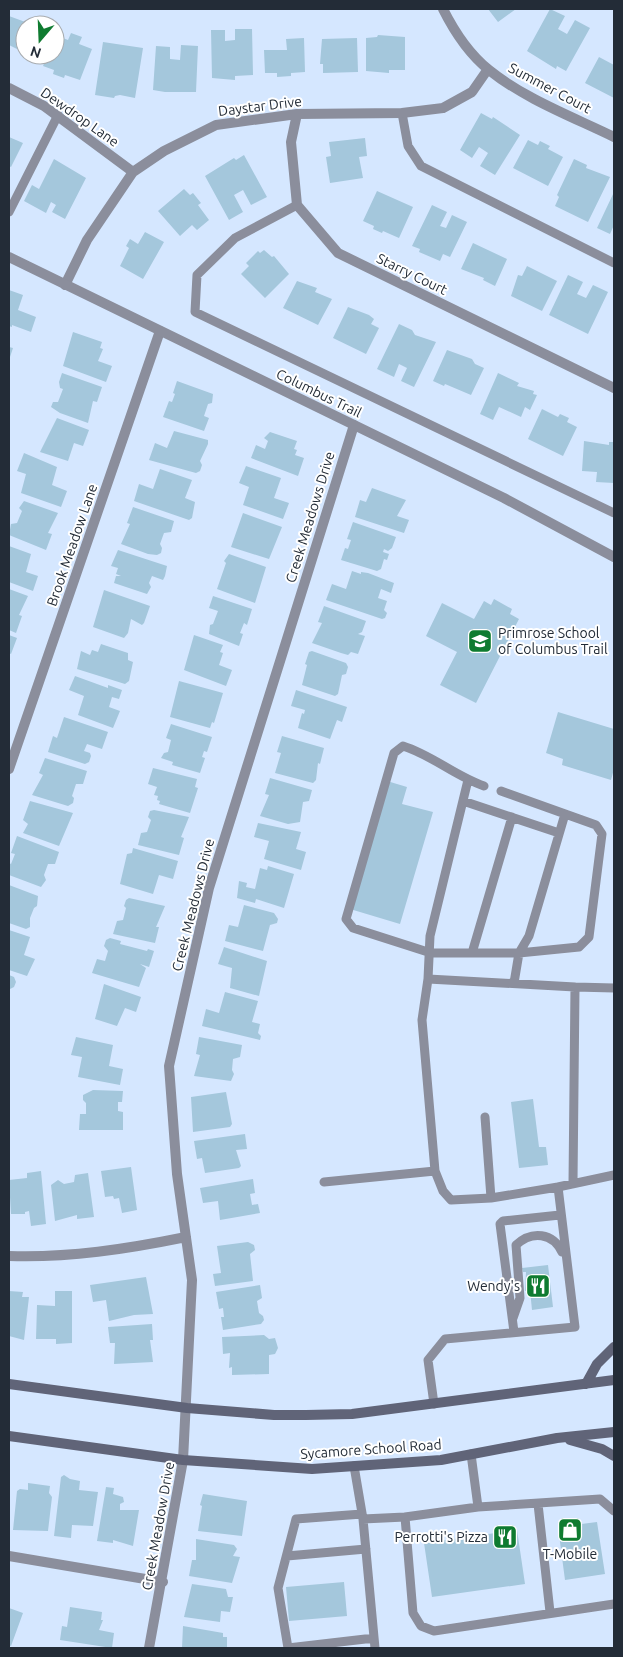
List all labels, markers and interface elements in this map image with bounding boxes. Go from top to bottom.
north arrow [15,15,65,65]
text: N [28,43,43,62]
street label: Summer Court [506,60,594,117]
street label: Dewdrop Lane [38,84,122,150]
street label: Daystar Drive [217,93,303,119]
street label: Starry Court [374,250,450,298]
street label: Columbus Trail [274,365,365,421]
street label: Creek Meadows Drive [282,449,338,585]
street label: Brook Meadow Lane [44,482,100,608]
place label: Primrose School of Columbus Trail [498,625,608,657]
school or university icon: Primrose School of Columbus Trail [467,628,493,654]
street label: Creek Meadows Drive [169,837,217,973]
restaurant icon: Wendy's [525,1273,551,1299]
place label: Wendy's [467,1278,520,1294]
street label: Sycamore School Road [300,1436,442,1462]
street label: Creek Meadow Drive [139,1460,177,1592]
shop icon: T-Mobile [557,1517,583,1543]
restaurant icon: Perrotti's Pizza [492,1524,518,1550]
place label: Perrotti's Pizza [395,1529,488,1545]
place label: T-Mobile [543,1546,597,1562]

